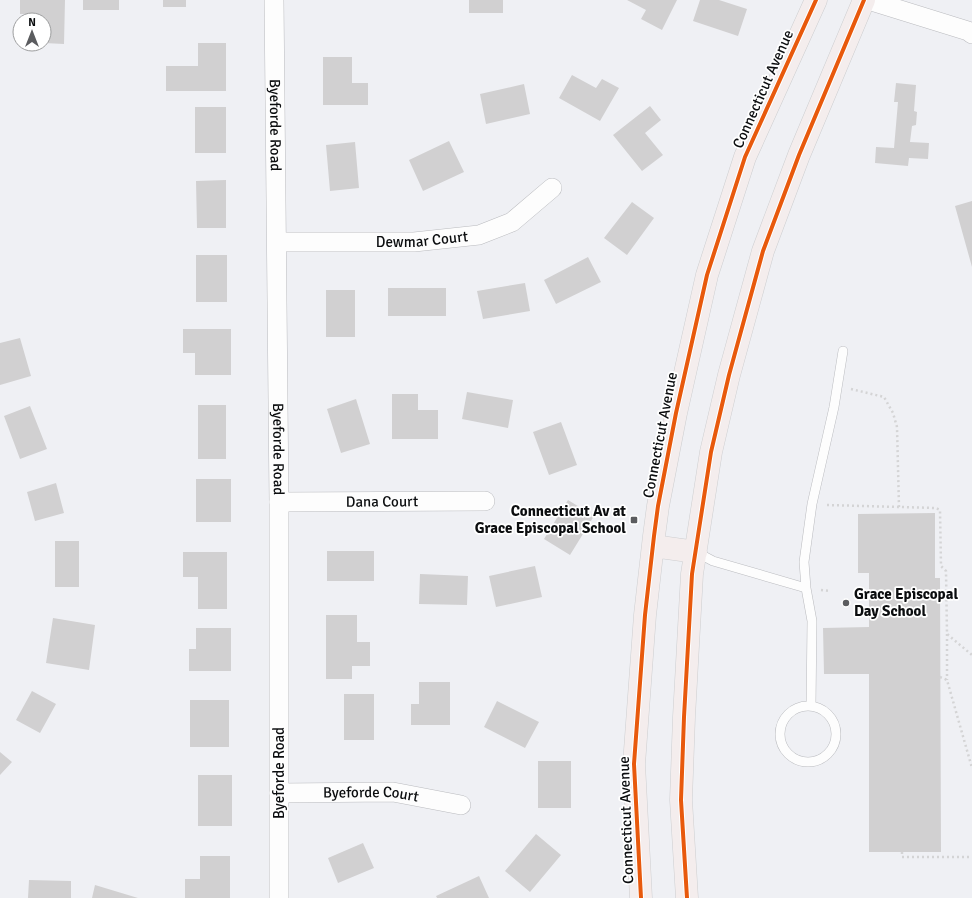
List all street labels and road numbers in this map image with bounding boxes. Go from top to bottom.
street label: Connecticut Avenue [729,27,797,151]
street label: Byeforde Road [266,79,285,171]
street label: Dewmar Court [376,227,469,251]
street label: Connecticut Avenue [639,371,681,499]
street label: Byeforde Road [269,403,288,495]
street label: Dana Court [346,492,418,511]
street label: Byeforde Road [270,727,288,819]
street label: Connecticut Avenue [615,756,637,884]
street label: Byeforde Court [323,783,420,806]

